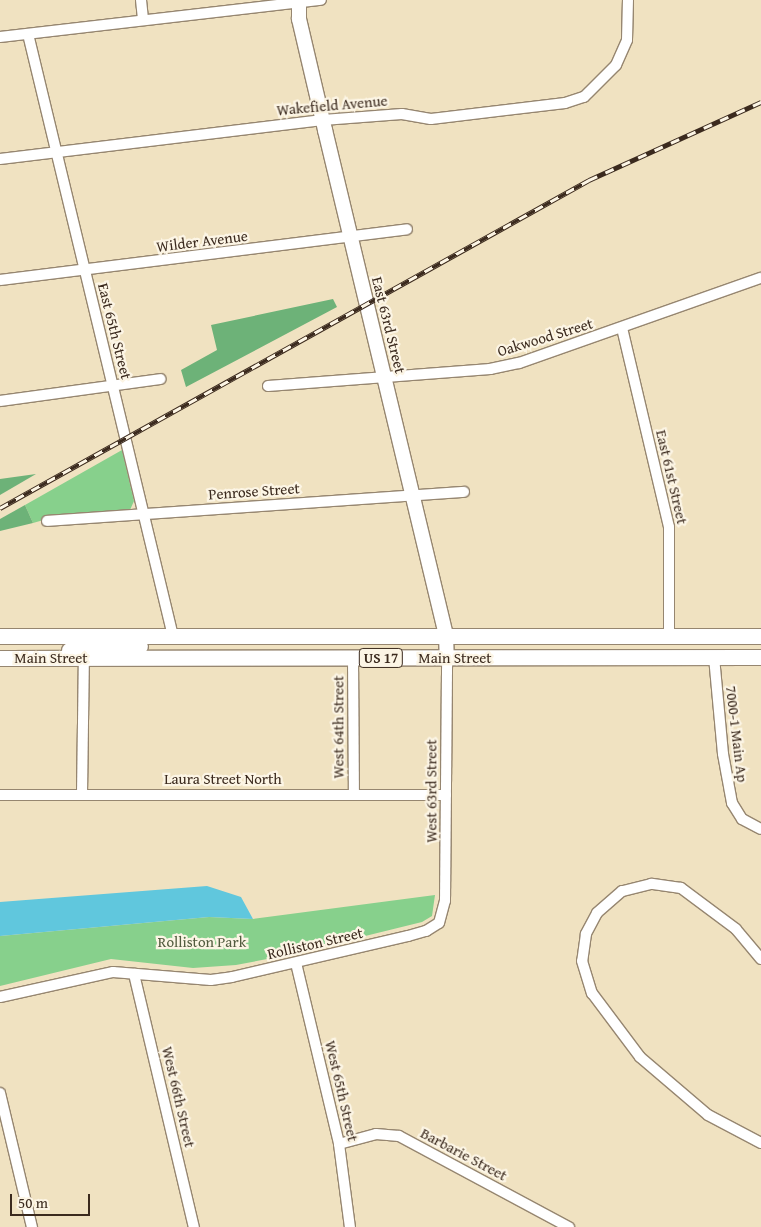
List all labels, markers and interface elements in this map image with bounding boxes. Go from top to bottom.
street label: Wakefield Avenue [276,91,388,119]
street label: Wilder Avenue [155,226,249,256]
street label: East 63rd Street [368,275,410,375]
street label: East 65th Street [94,281,136,381]
street label: Oakwood Street [495,314,595,360]
street label: East 61st Street [652,428,692,526]
street label: Penrose Street [208,479,300,503]
road number: US 17 [358,646,404,670]
street label: Main Street [14,649,88,667]
street label: Main Street [418,649,492,667]
street label: West 64th Street [329,675,347,779]
street label: 7000-1 Main Ap [722,685,752,783]
street label: West 63rd Street [422,739,440,843]
street label: Laura Street North [164,770,282,788]
street label: Rolliston Street [265,923,365,963]
park label: Rolliston Park [158,933,246,951]
street label: West 65th Street [322,1039,362,1143]
street label: West 66th Street [159,1045,199,1149]
street label: Barbarie Street [418,1124,510,1184]
scale bar [12,1184,92,1216]
text: 50 m [18,1192,48,1213]

